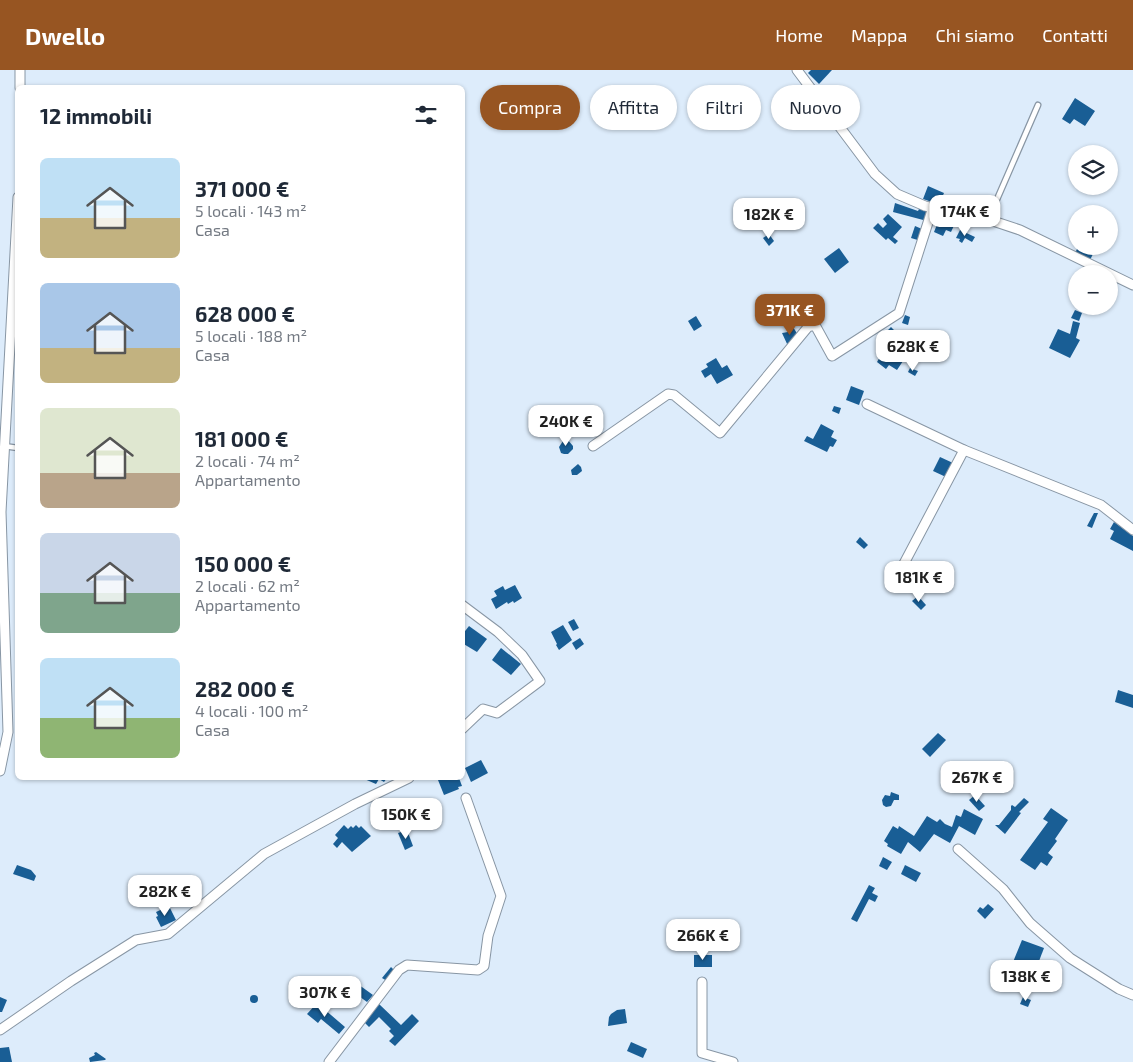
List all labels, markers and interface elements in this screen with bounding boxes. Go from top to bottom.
text: Dwello [25,21,105,50]
text: Home [775,24,823,46]
text: Mappa [851,24,907,46]
text: Chi siamo [935,24,1014,46]
text: Contatti [1042,24,1108,46]
chip: Compra [480,85,580,130]
chip: Affitta [590,85,677,130]
chip: Filtri [687,85,761,130]
chip: Nuovo [771,85,860,130]
icon: filters [412,101,440,129]
text: 12 immobili [40,103,152,128]
map controls [1068,145,1118,315]
button: layers [1068,145,1118,195]
text: 371 000 € [195,176,289,201]
icon: home [80,178,140,238]
pin: 174K € [924,194,1006,237]
pin: 182K € [728,198,810,240]
text: 5 locali · 143 m² [195,201,307,220]
text: 174K € [940,201,990,220]
text: 182K € [744,204,794,223]
button: + [1068,205,1118,255]
text: Casa [195,220,230,239]
button: − [1068,265,1118,315]
pin: 371K € [749,294,831,336]
text: 371K € [766,300,814,319]
text: 628 000 € [195,301,295,326]
icon: home [80,303,140,363]
text: 5 locali · 188 m² [195,326,307,345]
pin: 628K € [872,330,954,372]
text: 628K € [887,336,939,355]
text: Casa [195,345,230,364]
pin: 240K € [525,404,607,447]
text: 240K € [539,411,593,430]
text: 181 000 € [195,426,289,451]
icon: home [80,428,140,488]
text: 2 locali · 74 m² [195,451,300,470]
text: Appartamento [195,470,301,489]
text: 150 000 € [195,551,291,576]
icon: home [80,553,140,613]
pin: 181K € [878,560,960,603]
text: 181K € [895,567,943,586]
text: 2 locali · 62 m² [195,576,300,595]
text: Appartamento [195,595,301,614]
text: 282 000 € [195,676,295,701]
icon: home [80,678,140,738]
text: 4 locali · 100 m² [195,701,308,720]
text: Casa [195,720,230,739]
pin: 267K € [936,760,1018,803]
text: 267K € [952,767,1002,786]
pin: 150K € [365,798,447,840]
text: 150K € [381,804,431,823]
pin: 282K € [124,874,206,917]
text: 282K € [139,881,191,900]
pin: 266K € [662,918,744,961]
text: 266K € [677,925,729,944]
pin: 138K € [985,960,1067,1002]
text: 138K € [1001,966,1051,985]
pin: 307K € [284,976,366,1018]
text: 307K € [299,982,351,1001]

